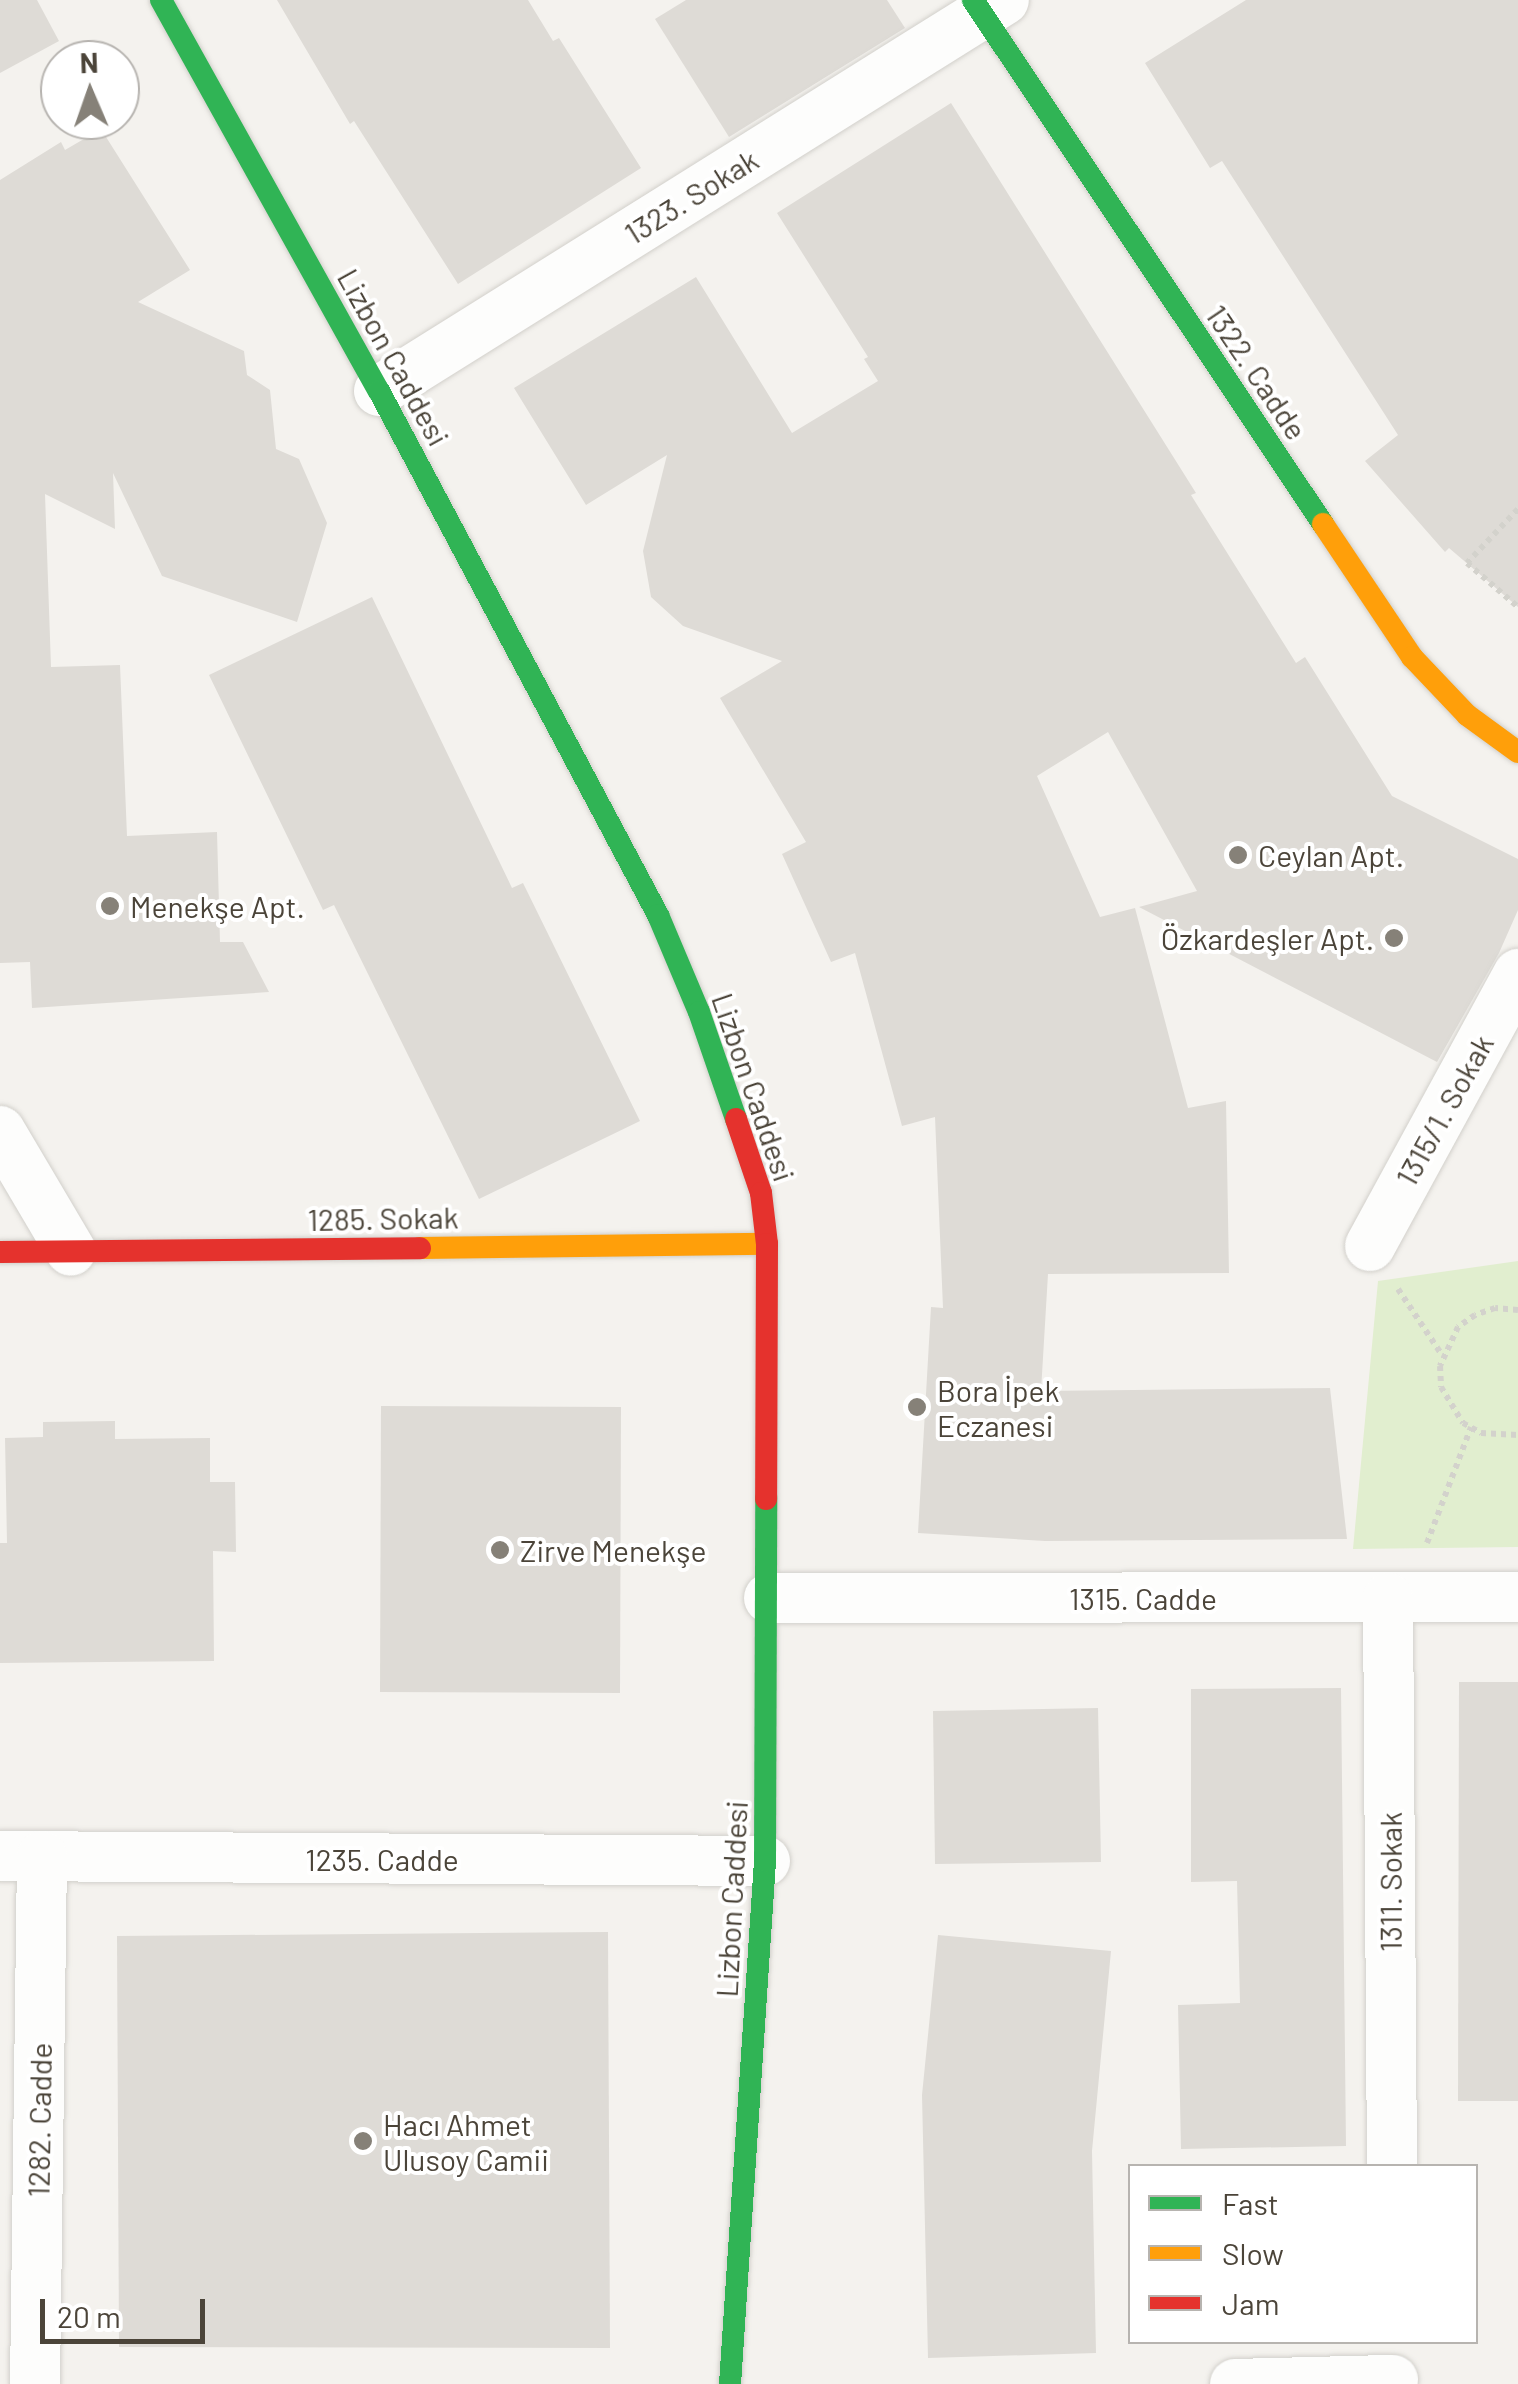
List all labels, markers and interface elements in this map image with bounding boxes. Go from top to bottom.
north arrow [40,40,140,140]
text: N [79,45,99,79]
street label: 1323. Sokak [618,141,764,251]
street label: Lizbon Caddesi [331,262,457,452]
street label: 1322. Cadde [1199,298,1315,446]
place label: Ceylan Apt. [1258,837,1404,873]
marker: Ceylan Apt. [1227,844,1249,866]
place label: Menekşe Apt. [130,888,305,924]
marker: Menekşe Apt. [99,895,121,917]
place label: Özkardeşler Apt. [1161,920,1374,956]
marker: Özkardeşler Apt. [1383,927,1405,949]
street label: Lizbon Caddesi [705,988,803,1186]
street label: 1315/1. Sokak [1388,1028,1500,1192]
street label: 1285. Sokak [307,1199,459,1237]
place label: Bora İpek Eczanesi [937,1372,1059,1442]
marker: Bora İpek Eczanesi [906,1396,928,1418]
place label: Zirve Menekşe [520,1532,706,1568]
marker: Zirve Menekşe [489,1539,511,1561]
street label: 1315. Cadde [1069,1580,1217,1616]
street label: Lizbon Caddesi [708,1800,754,1998]
street label: 1311. Sokak [1372,1812,1408,1952]
street label: 1235. Cadde [305,1841,459,1877]
street label: 1282. Cadde [20,2042,58,2198]
place label: Hacı Ahmet Ulusoy Camii [383,2106,549,2176]
marker: Hacı Ahmet Ulusoy Camii [352,2130,374,2152]
legend [1128,2164,1478,2344]
text: Fast [1222,2185,1279,2221]
text: Slow [1222,2235,1284,2271]
scale bar [45,2279,210,2341]
text: Jam [1222,2285,1279,2321]
text: 20 m [57,2298,121,2334]

